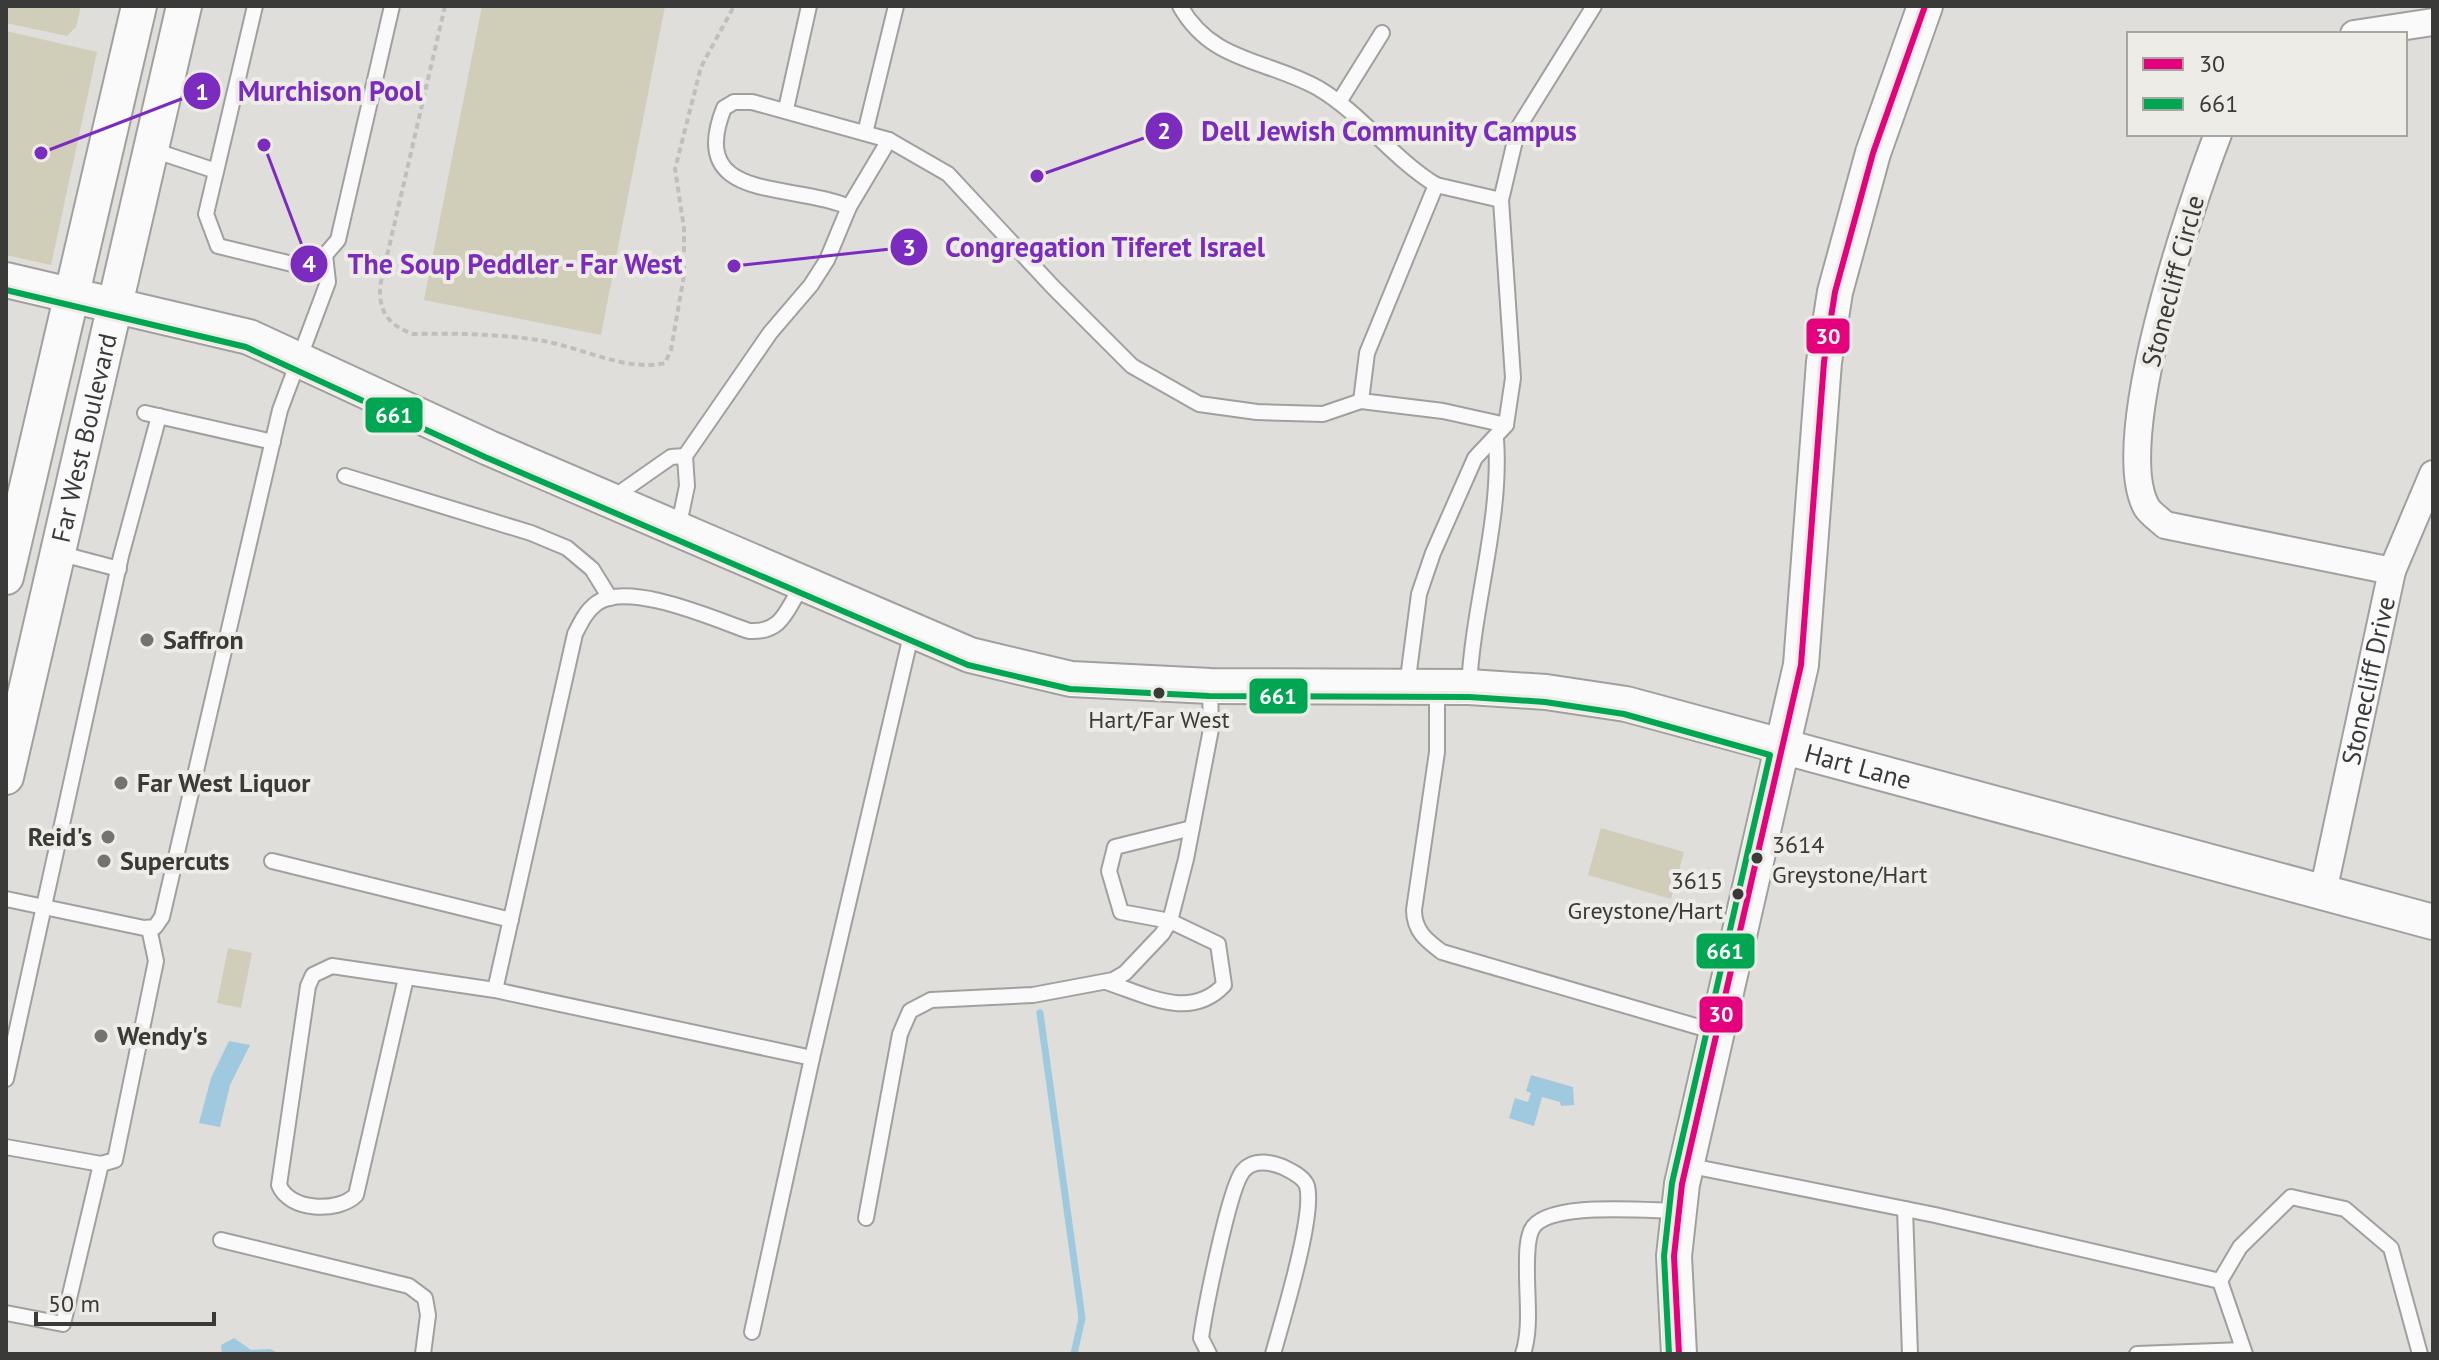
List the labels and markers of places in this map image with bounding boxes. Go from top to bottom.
callout: Murchison Pool [182,65,438,117]
callout: Dell Jewish Community Campus [1144,105,1593,157]
callout: Congregation Tiferet Israel [889,221,1281,273]
callout: The Soup Peddler - Far West [289,238,700,290]
place label: Saffron [163,623,244,656]
marker: Saffron [138,631,156,649]
marker: Hart/Far West [1151,685,1167,701]
place label: Hart/Far West [1088,704,1230,735]
place label: Far West Liquor [137,766,311,799]
marker: Far West Liquor [112,774,130,792]
place label: Reid's [28,820,92,853]
marker: Reid's [99,828,117,846]
place label: 3614 Greystone/Hart [1772,829,1927,890]
place label: Supercuts [120,844,229,877]
marker: 3614 Greystone/Hart [1749,850,1765,866]
marker: Supercuts [95,852,113,870]
place label: 3615 Greystone/Hart [1568,865,1723,926]
marker: 3615 Greystone/Hart [1730,886,1746,902]
place label: Wendy's [117,1019,208,1052]
marker: Wendy's [92,1027,110,1045]

